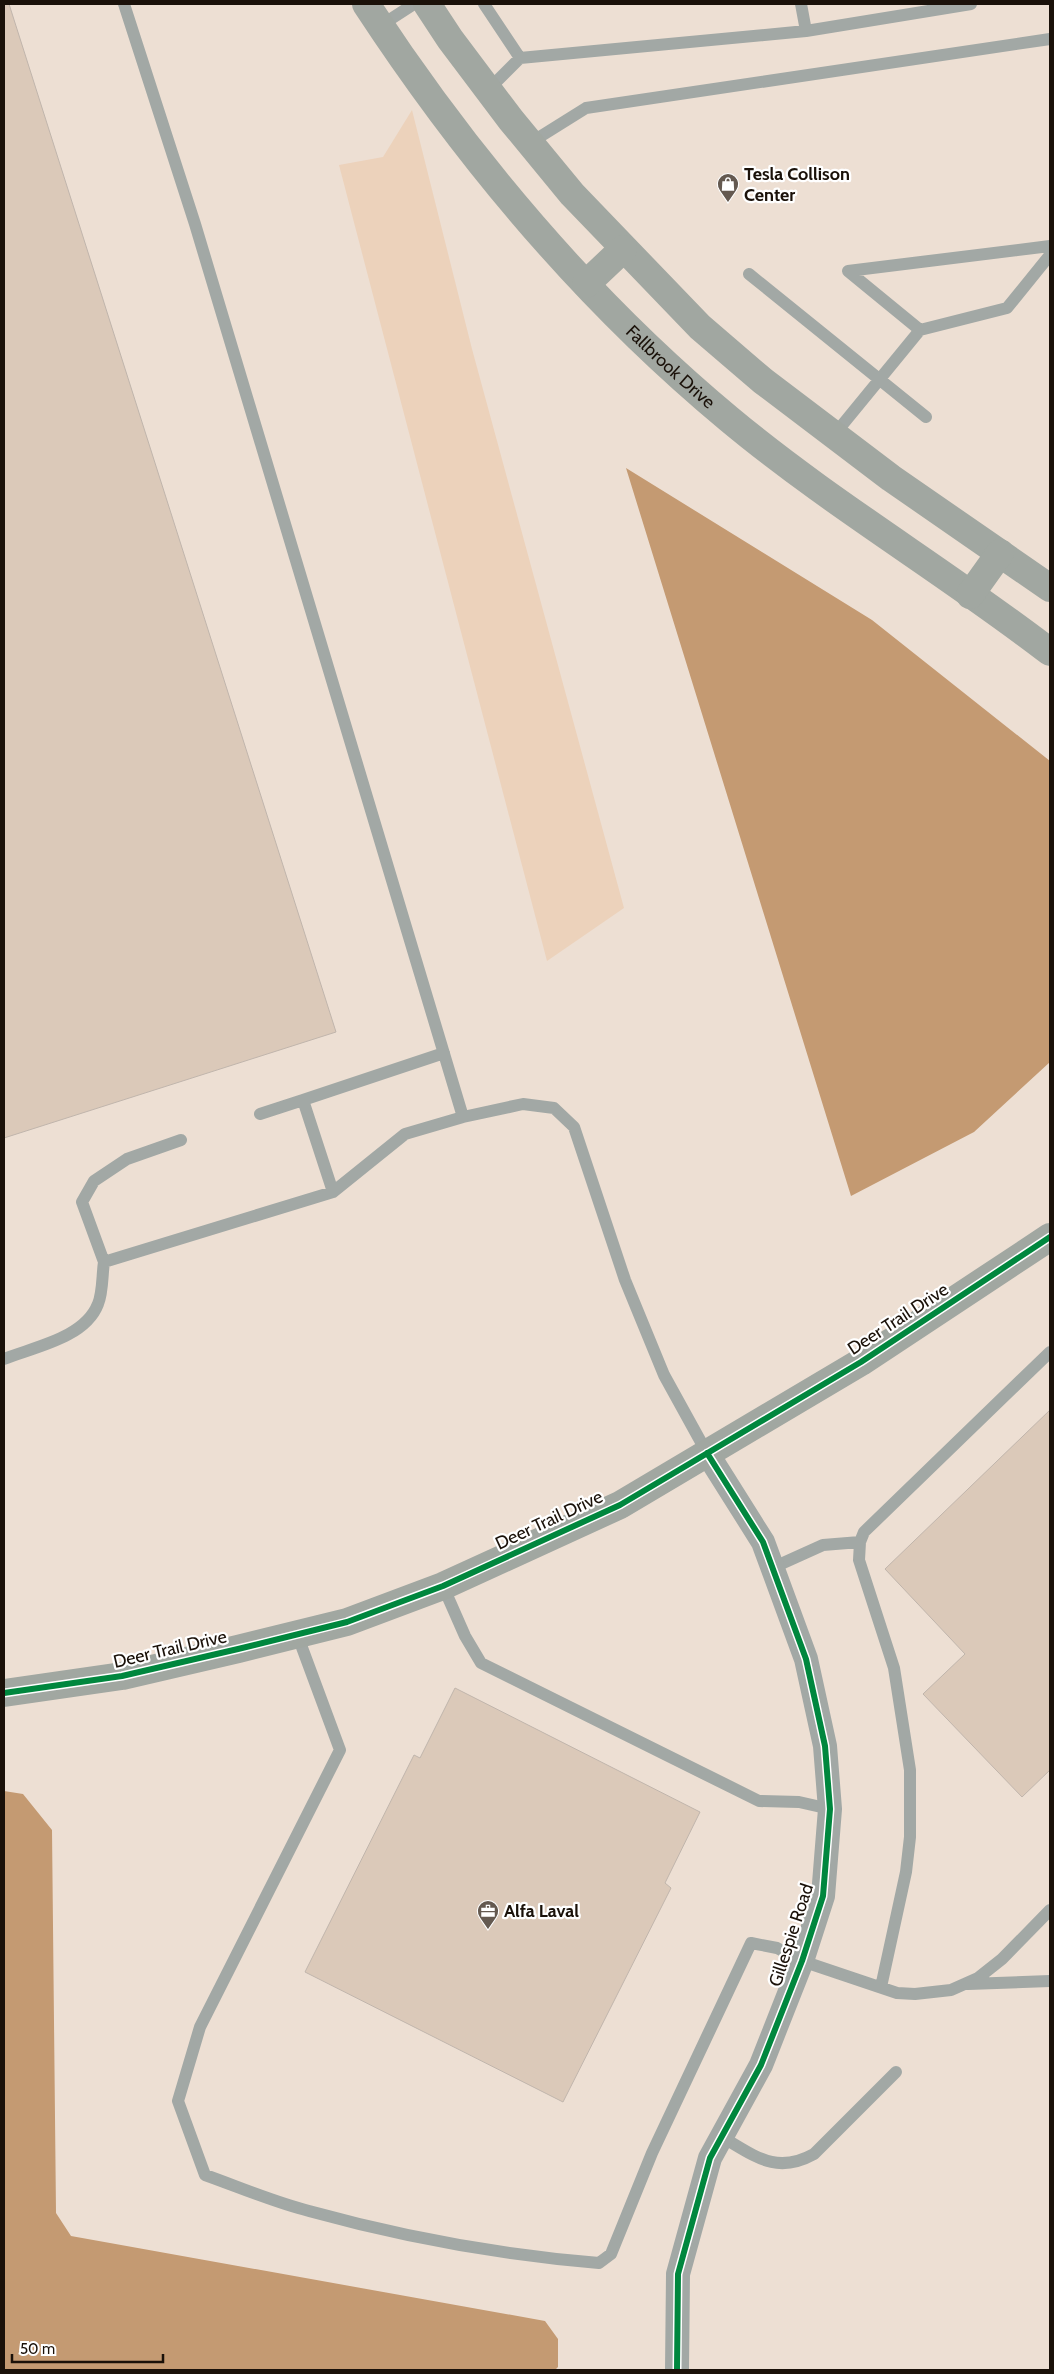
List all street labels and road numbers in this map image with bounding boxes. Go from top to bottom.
street label: Fallbrook Drive [621,321,720,413]
street label: Deer Trail Drive [843,1278,953,1360]
street label: Deer Trail Drive [492,1486,606,1554]
street label: Deer Trail Drive [111,1625,229,1673]
street label: Gillespie Road [764,1881,818,1989]

